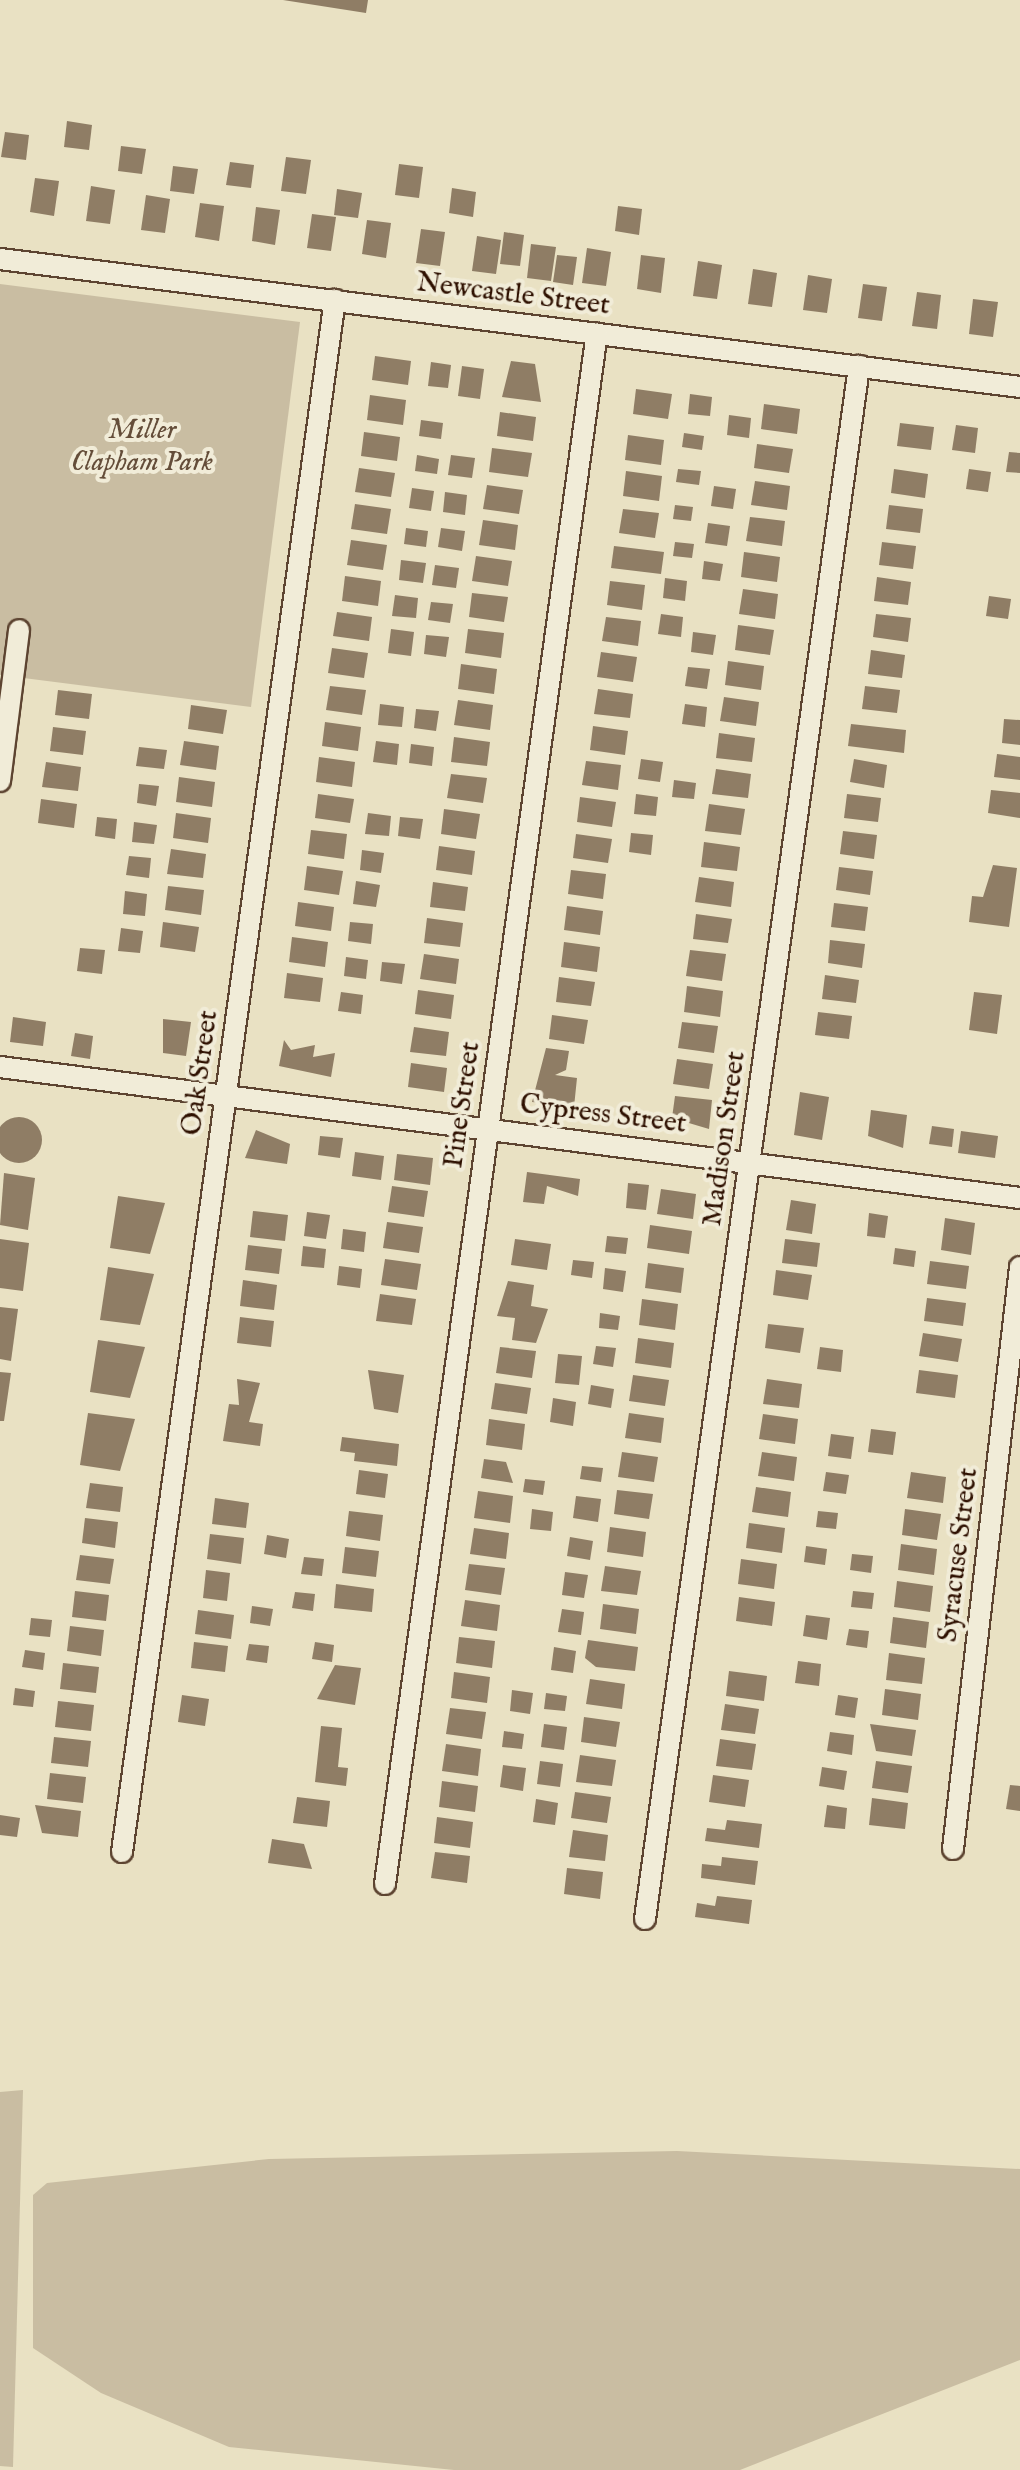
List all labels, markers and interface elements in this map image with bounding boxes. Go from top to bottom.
street label: Newcastle Street [415,266,611,324]
park label: Miller Clapham Park [71,414,213,480]
street label: Oak Street [176,1008,226,1138]
street label: Pine Street [438,1040,488,1170]
street label: Madison Street [696,1049,754,1229]
street label: Cypress Street [518,1088,688,1142]
street label: Syracuse Street [932,1466,986,1644]

